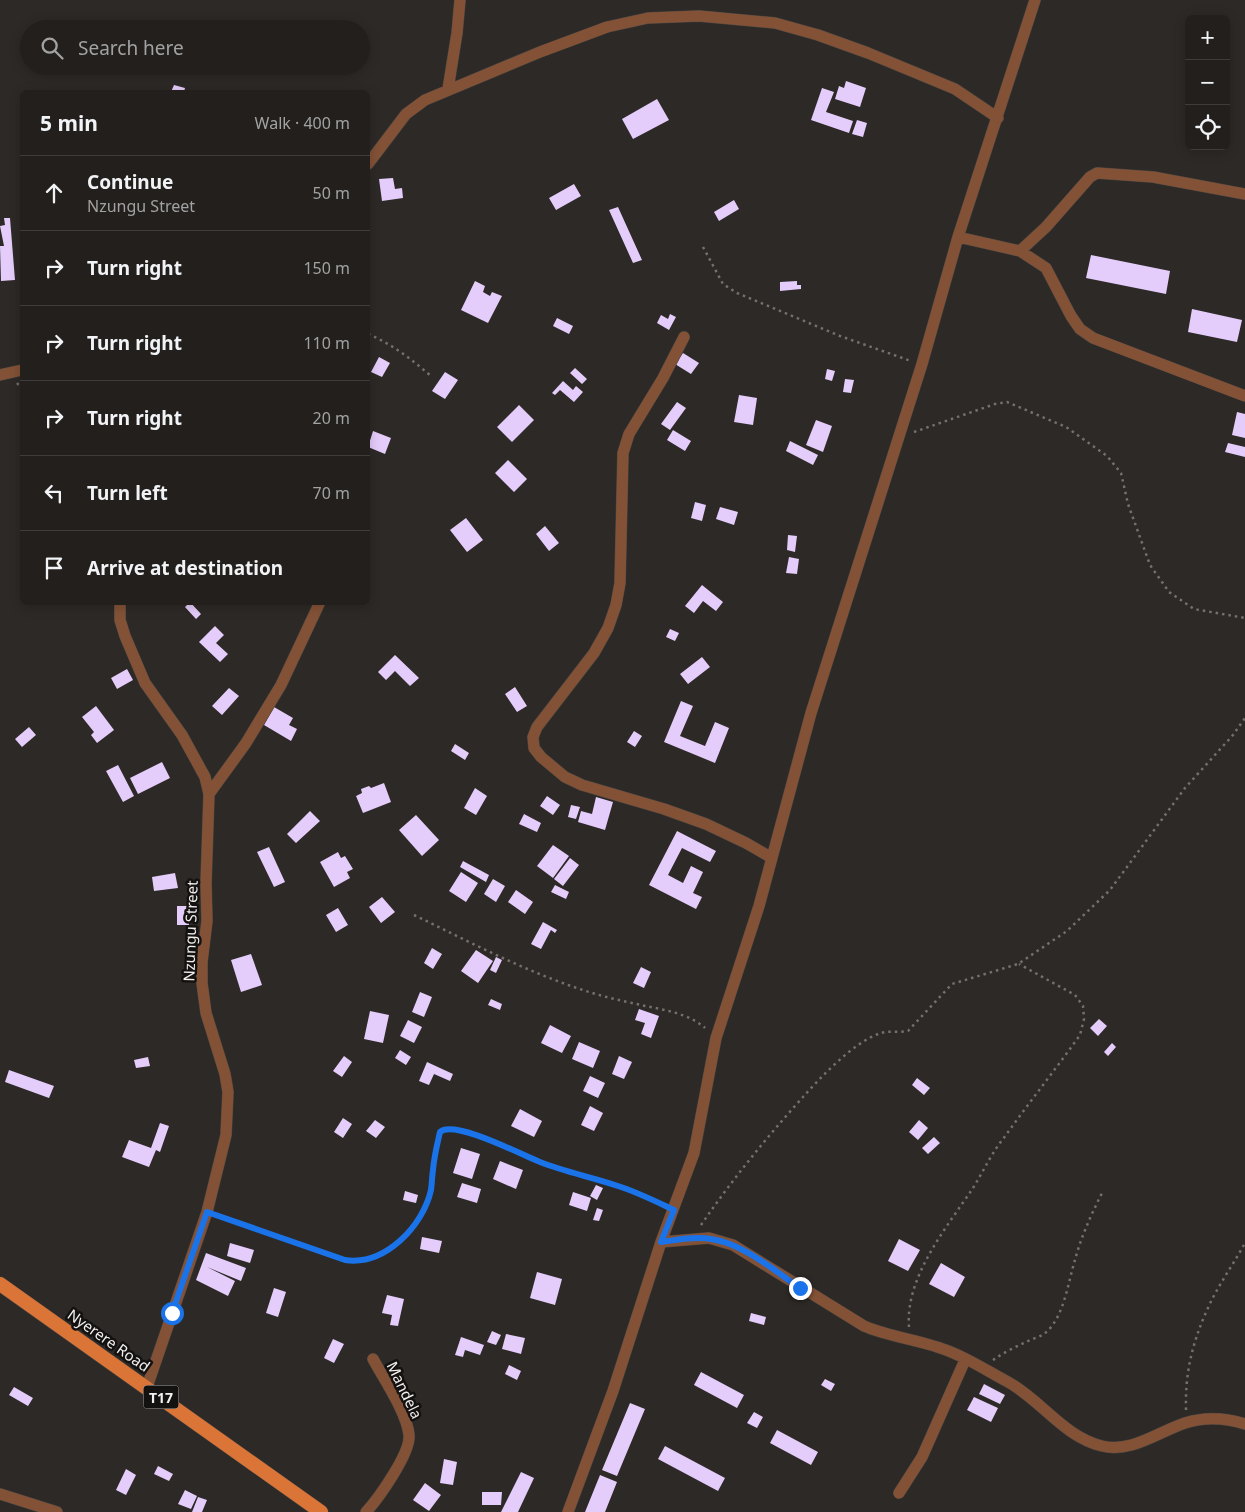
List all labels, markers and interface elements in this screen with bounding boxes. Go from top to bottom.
map controls [1185,15,1230,150]
button: + [1185,15,1230,60]
search box [20,20,370,75]
icon: search [38,34,66,62]
text: Search here [78,35,184,61]
button: − [1185,60,1230,105]
button: locate [1185,105,1230,150]
text: 5 min [40,109,98,137]
text: Walk · 400 m [255,112,350,134]
text: Continue [87,169,173,195]
icon: ahead [40,179,68,207]
text: 50 m [313,182,350,204]
text: Nzungu Street [87,195,195,217]
icon: right [40,254,68,282]
text: Turn right [87,255,182,281]
text: 150 m [303,257,350,279]
icon: right [40,329,68,357]
text: Turn right [87,330,182,356]
text: 110 m [303,332,350,354]
icon: right [40,404,68,432]
text: Turn right [87,405,182,431]
text: 20 m [313,407,350,429]
icon: left [40,479,68,507]
text: Turn left [87,480,168,506]
text: 70 m [313,482,350,504]
icon: arrive [40,554,68,582]
text: Arrive at destination [87,555,283,581]
street label: Nzungu Street [178,879,202,982]
route end [789,1277,812,1300]
route start [161,1302,184,1325]
street label: Nyerere Road [64,1304,154,1376]
street label: Mandela [383,1358,427,1422]
road number: T17 [144,1385,178,1408]

